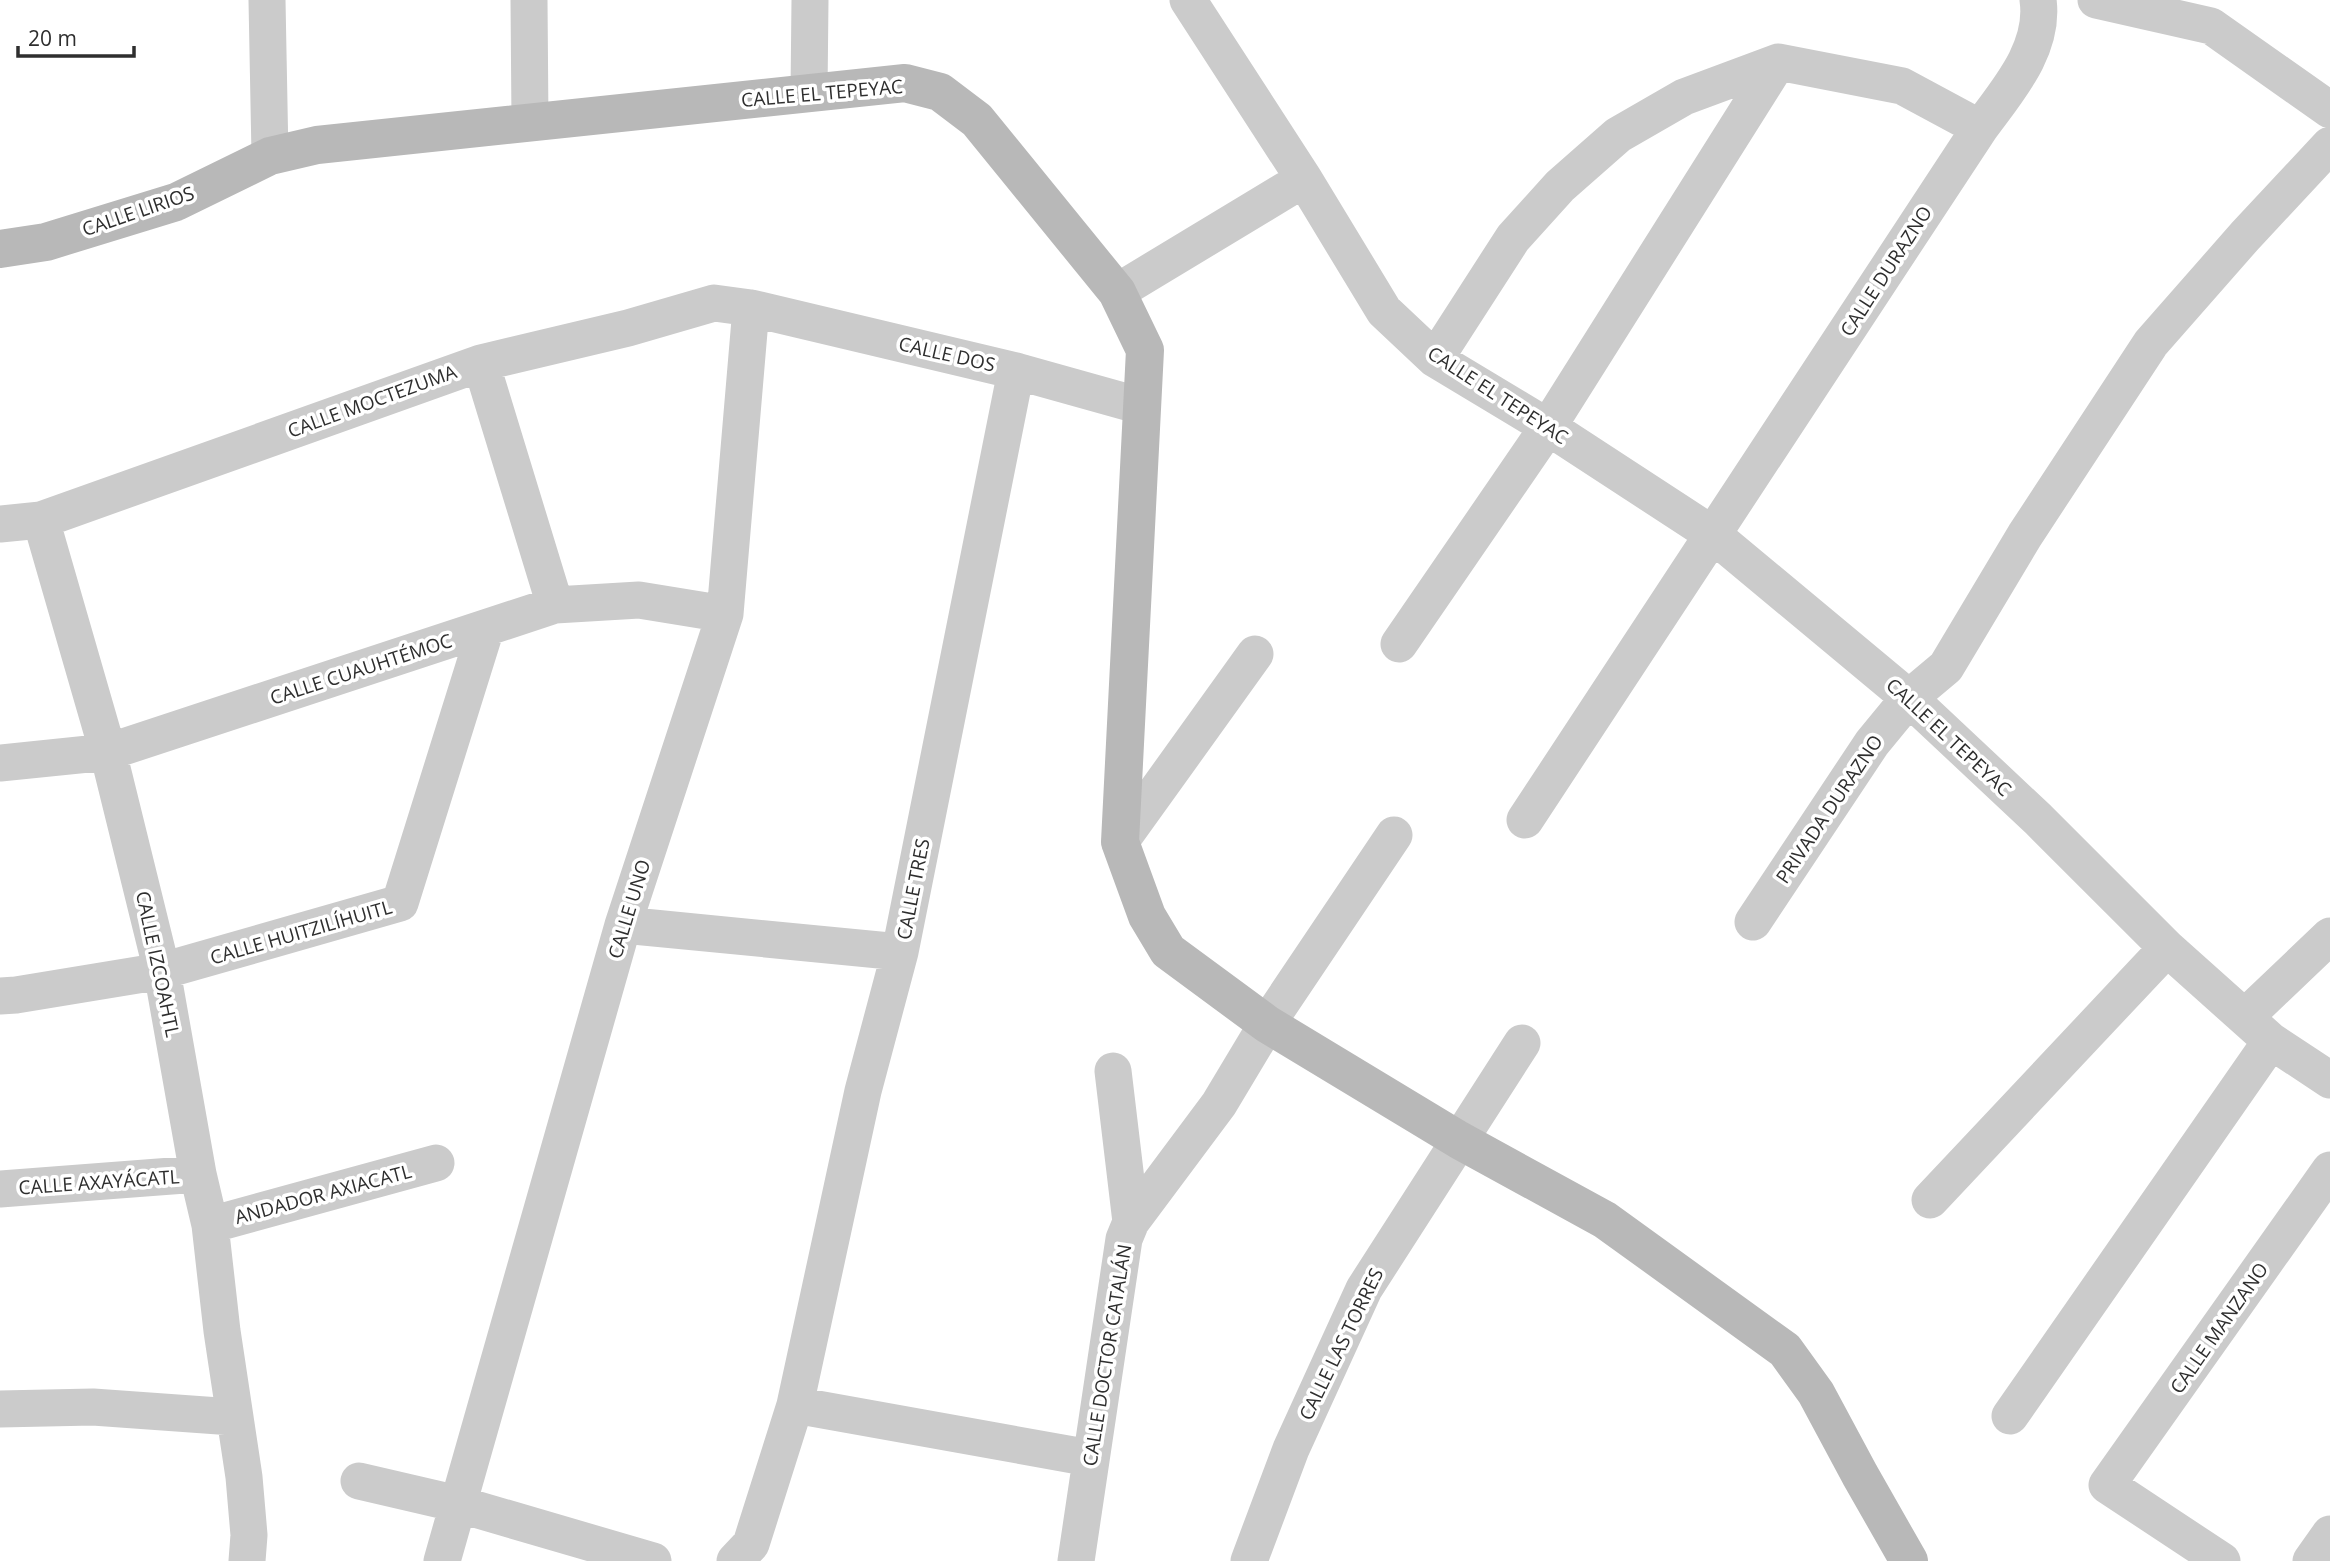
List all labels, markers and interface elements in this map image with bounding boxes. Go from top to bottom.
scale bar [18,14,133,58]
text: 20 m [28,24,77,52]
street label: CALLE EL TEPEYAC [740,73,904,113]
street label: CALLE LIRIOS [79,180,197,242]
street label: CALLE DURAZNO [1834,201,1938,341]
street label: CALLE DOS [896,330,998,378]
street label: CALLE EL TEPEYAC [1423,340,1573,450]
street label: CALLE MOCTEZUMA [284,358,460,444]
street label: CALLE CUAUHTÉMOC [267,627,455,711]
street label: CALLE EL TEPEYAC [1881,672,2017,802]
street label: PRIVADA DURAZNO [1770,730,1888,888]
street label: CALLE TRES [890,836,936,942]
street label: CALLE UNO [602,856,656,962]
street label: CALLE IZCOAHTL [130,889,186,1039]
street label: CALLE HUITZILÍHUITL [207,894,395,970]
street label: ANDADOR AXIACATL [232,1158,414,1230]
street label: CALLE AXAYÁCATL [18,1163,180,1201]
street label: CALLE DOCTOR CATALÁN [1077,1242,1137,1468]
street label: CALLE MANZANO [2164,1257,2274,1399]
street label: CALLE LAS TORRES [1293,1264,1389,1424]

